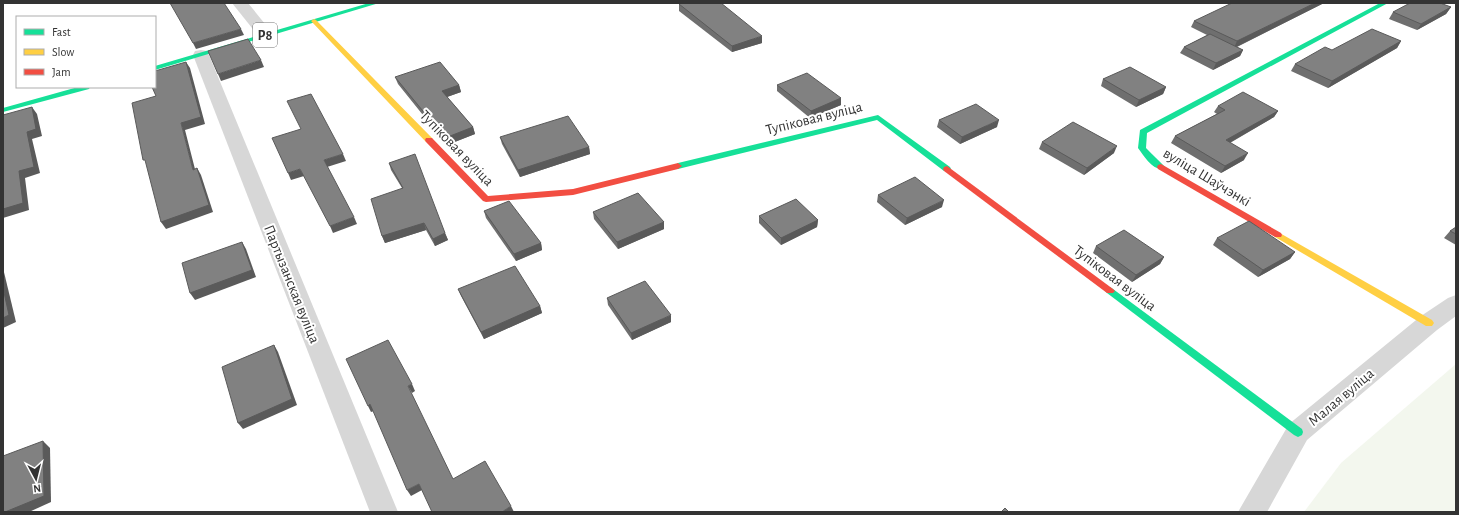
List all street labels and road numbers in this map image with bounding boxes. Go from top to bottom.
road number: Р8 [253,23,277,47]
street label: Тупіковая вуліца [764,99,864,138]
street label: Тупіковая вуліца [417,108,496,189]
street label: вуліца Шаўчэнкі [1160,145,1253,209]
street label: Партызанская вуліца [261,223,322,346]
street label: Тупіковая вуліца [1071,243,1159,314]
street label: Малая вуліца [1306,366,1377,429]

